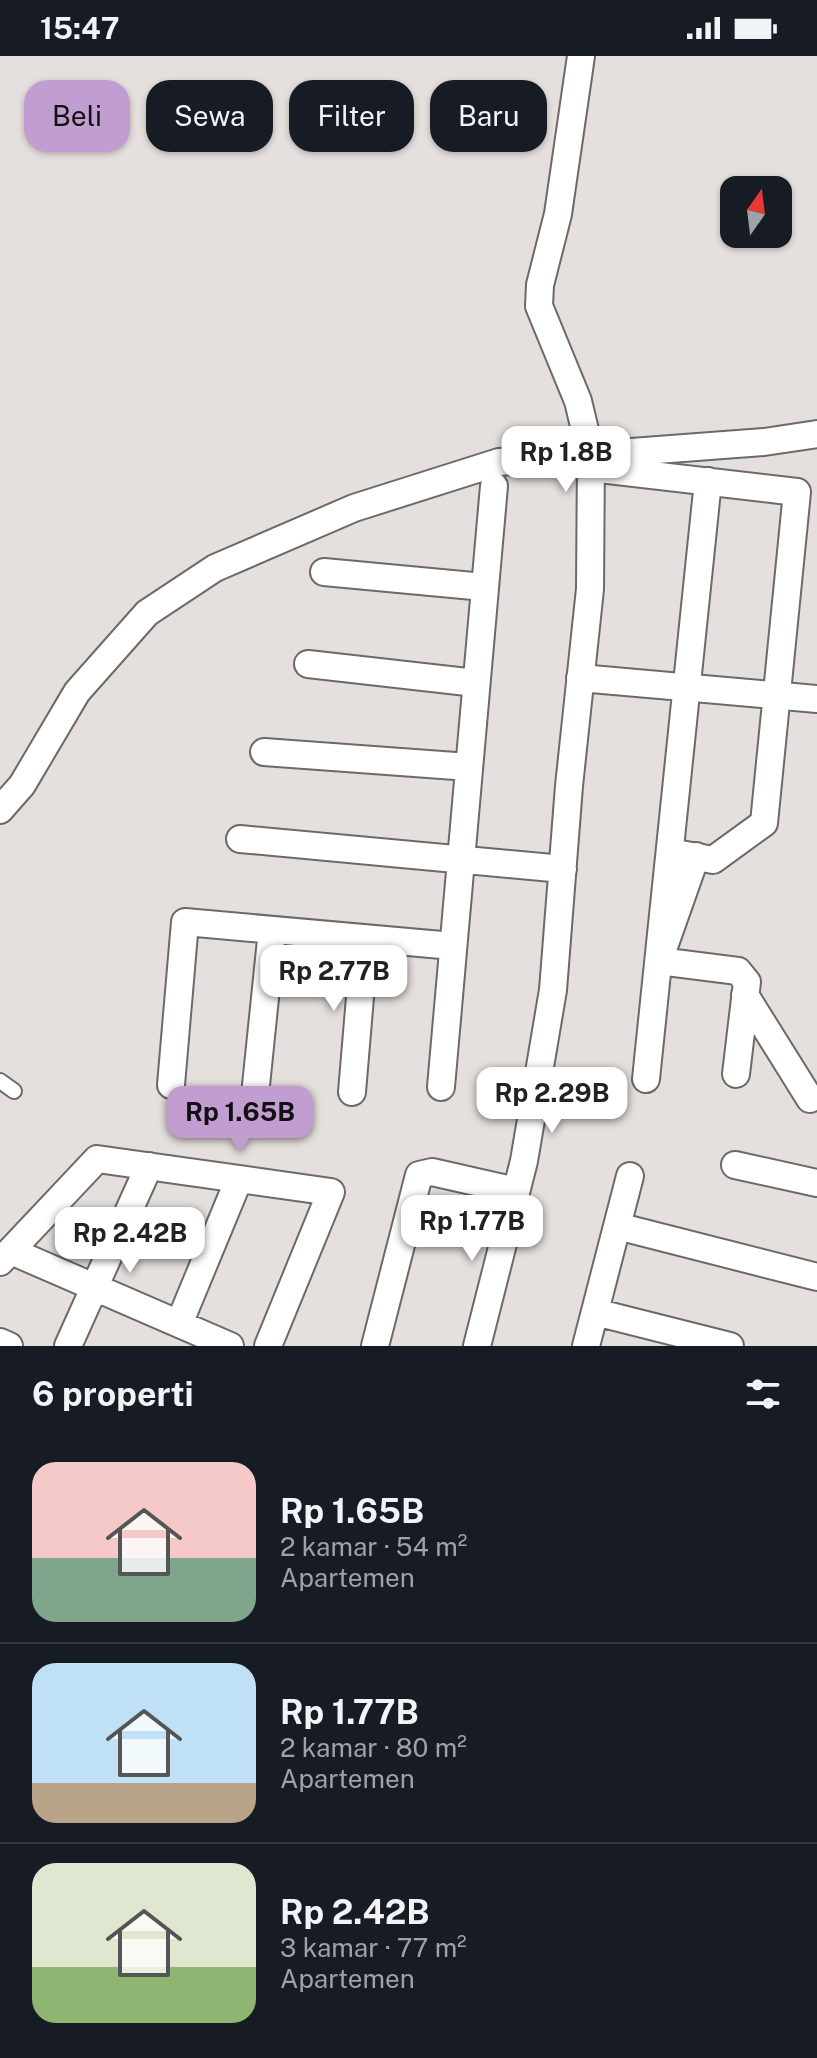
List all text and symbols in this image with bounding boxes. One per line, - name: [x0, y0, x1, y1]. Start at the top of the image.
- text: 15:47: [40, 10, 120, 46]
- chip: Beli: [24, 80, 130, 152]
- chip: Sewa: [146, 80, 273, 152]
- chip: Filter: [289, 80, 414, 152]
- chip: Baru: [430, 80, 547, 152]
- north arrow: [720, 176, 792, 248]
- map controls: [720, 176, 792, 248]
- pin: Rp 1.8B: [492, 426, 640, 494]
- text: Rp 1.8B: [520, 436, 612, 467]
- pin: Rp 2.77B: [251, 945, 417, 1013]
- text: Rp 2.77B: [278, 955, 390, 986]
- pin: Rp 2.29B: [469, 1067, 635, 1135]
- text: Rp 2.29B: [494, 1077, 610, 1108]
- pin: Rp 1.65B: [157, 1086, 323, 1154]
- text: Rp 1.65B: [185, 1096, 295, 1127]
- pin: Rp 1.77B: [389, 1195, 555, 1263]
- text: Rp 1.77B: [419, 1205, 525, 1236]
- pin: Rp 2.42B: [47, 1207, 213, 1275]
- text: Rp 2.42B: [73, 1217, 187, 1248]
- icon: filters: [741, 1372, 785, 1416]
- text: 6 properti: [32, 1374, 194, 1414]
- text: Rp 1.65B: [280, 1491, 424, 1531]
- icon: home: [96, 1494, 192, 1590]
- text: 2 kamar · 54 m²: [280, 1531, 467, 1562]
- text: Apartemen: [280, 1562, 415, 1593]
- text: Rp 1.77B: [280, 1692, 419, 1732]
- icon: home: [96, 1695, 192, 1791]
- text: 2 kamar · 80 m²: [280, 1732, 467, 1763]
- text: Apartemen: [280, 1763, 415, 1794]
- text: Rp 2.42B: [280, 1892, 430, 1932]
- icon: home: [96, 1895, 192, 1991]
- text: 3 kamar · 77 m²: [280, 1932, 467, 1963]
- text: Apartemen: [280, 1963, 415, 1994]

